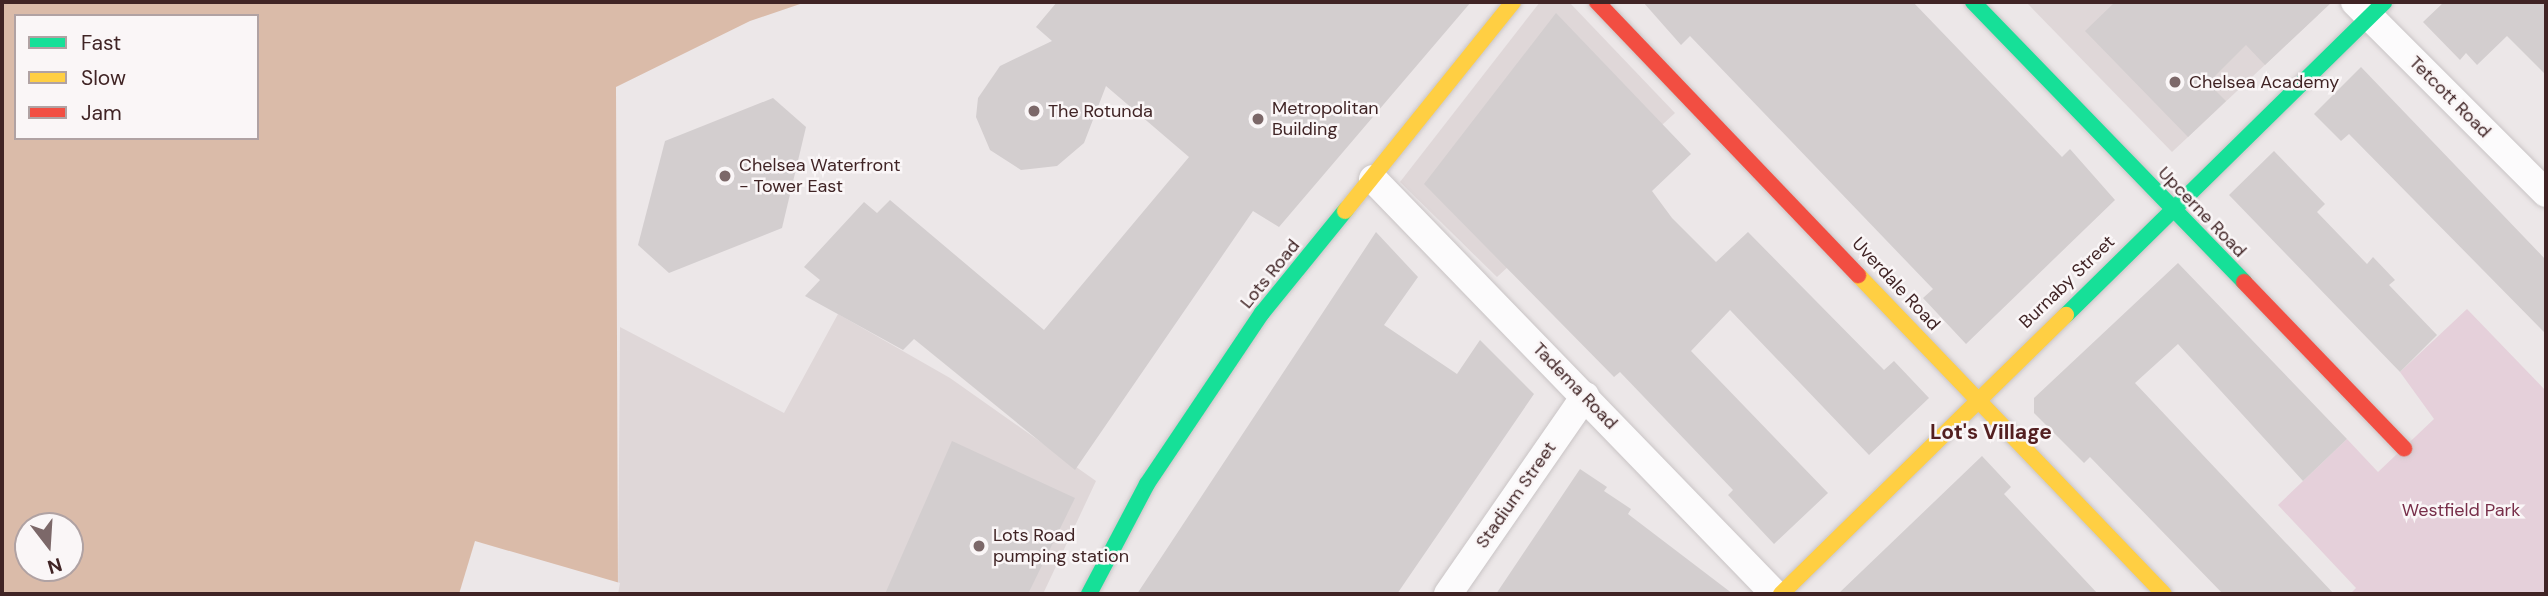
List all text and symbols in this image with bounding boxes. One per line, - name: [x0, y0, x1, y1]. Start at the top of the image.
- legend: [14, 14, 259, 140]
- text: Fast: [81, 29, 121, 57]
- street label: Tetcott Road: [2405, 52, 2495, 142]
- text: Slow: [81, 64, 126, 92]
- place label: Chelsea Academy: [2189, 71, 2339, 93]
- marker: Chelsea Academy: [2167, 74, 2183, 90]
- place label: Metropolitan Building: [1272, 98, 1379, 140]
- text: Jam: [81, 99, 122, 127]
- place label: The Rotunda: [1048, 100, 1153, 122]
- marker: The Rotunda: [1026, 103, 1042, 119]
- marker: Metropolitan Building: [1250, 111, 1266, 127]
- place label: Chelsea Waterfront - Tower East: [739, 155, 901, 198]
- street label: Upcerne Road: [2153, 162, 2251, 262]
- marker: Chelsea Waterfront - Tower East: [717, 168, 733, 184]
- street label: Burnaby Street: [2015, 231, 2119, 333]
- street label: Uverdale Road: [1847, 233, 1945, 335]
- street label: Lots Road: [1236, 235, 1304, 313]
- street label: Tadema Road: [1528, 338, 1622, 434]
- district label: Lot's Village: [1930, 419, 2052, 445]
- street label: Stadium Street: [1471, 438, 1561, 552]
- park label: Westfield Park: [2402, 499, 2520, 521]
- north arrow: [14, 512, 84, 582]
- place label: Lots Road pumping station: [993, 525, 1129, 568]
- marker: Lots Road pumping station: [971, 538, 987, 554]
- text: N: [44, 552, 65, 580]

